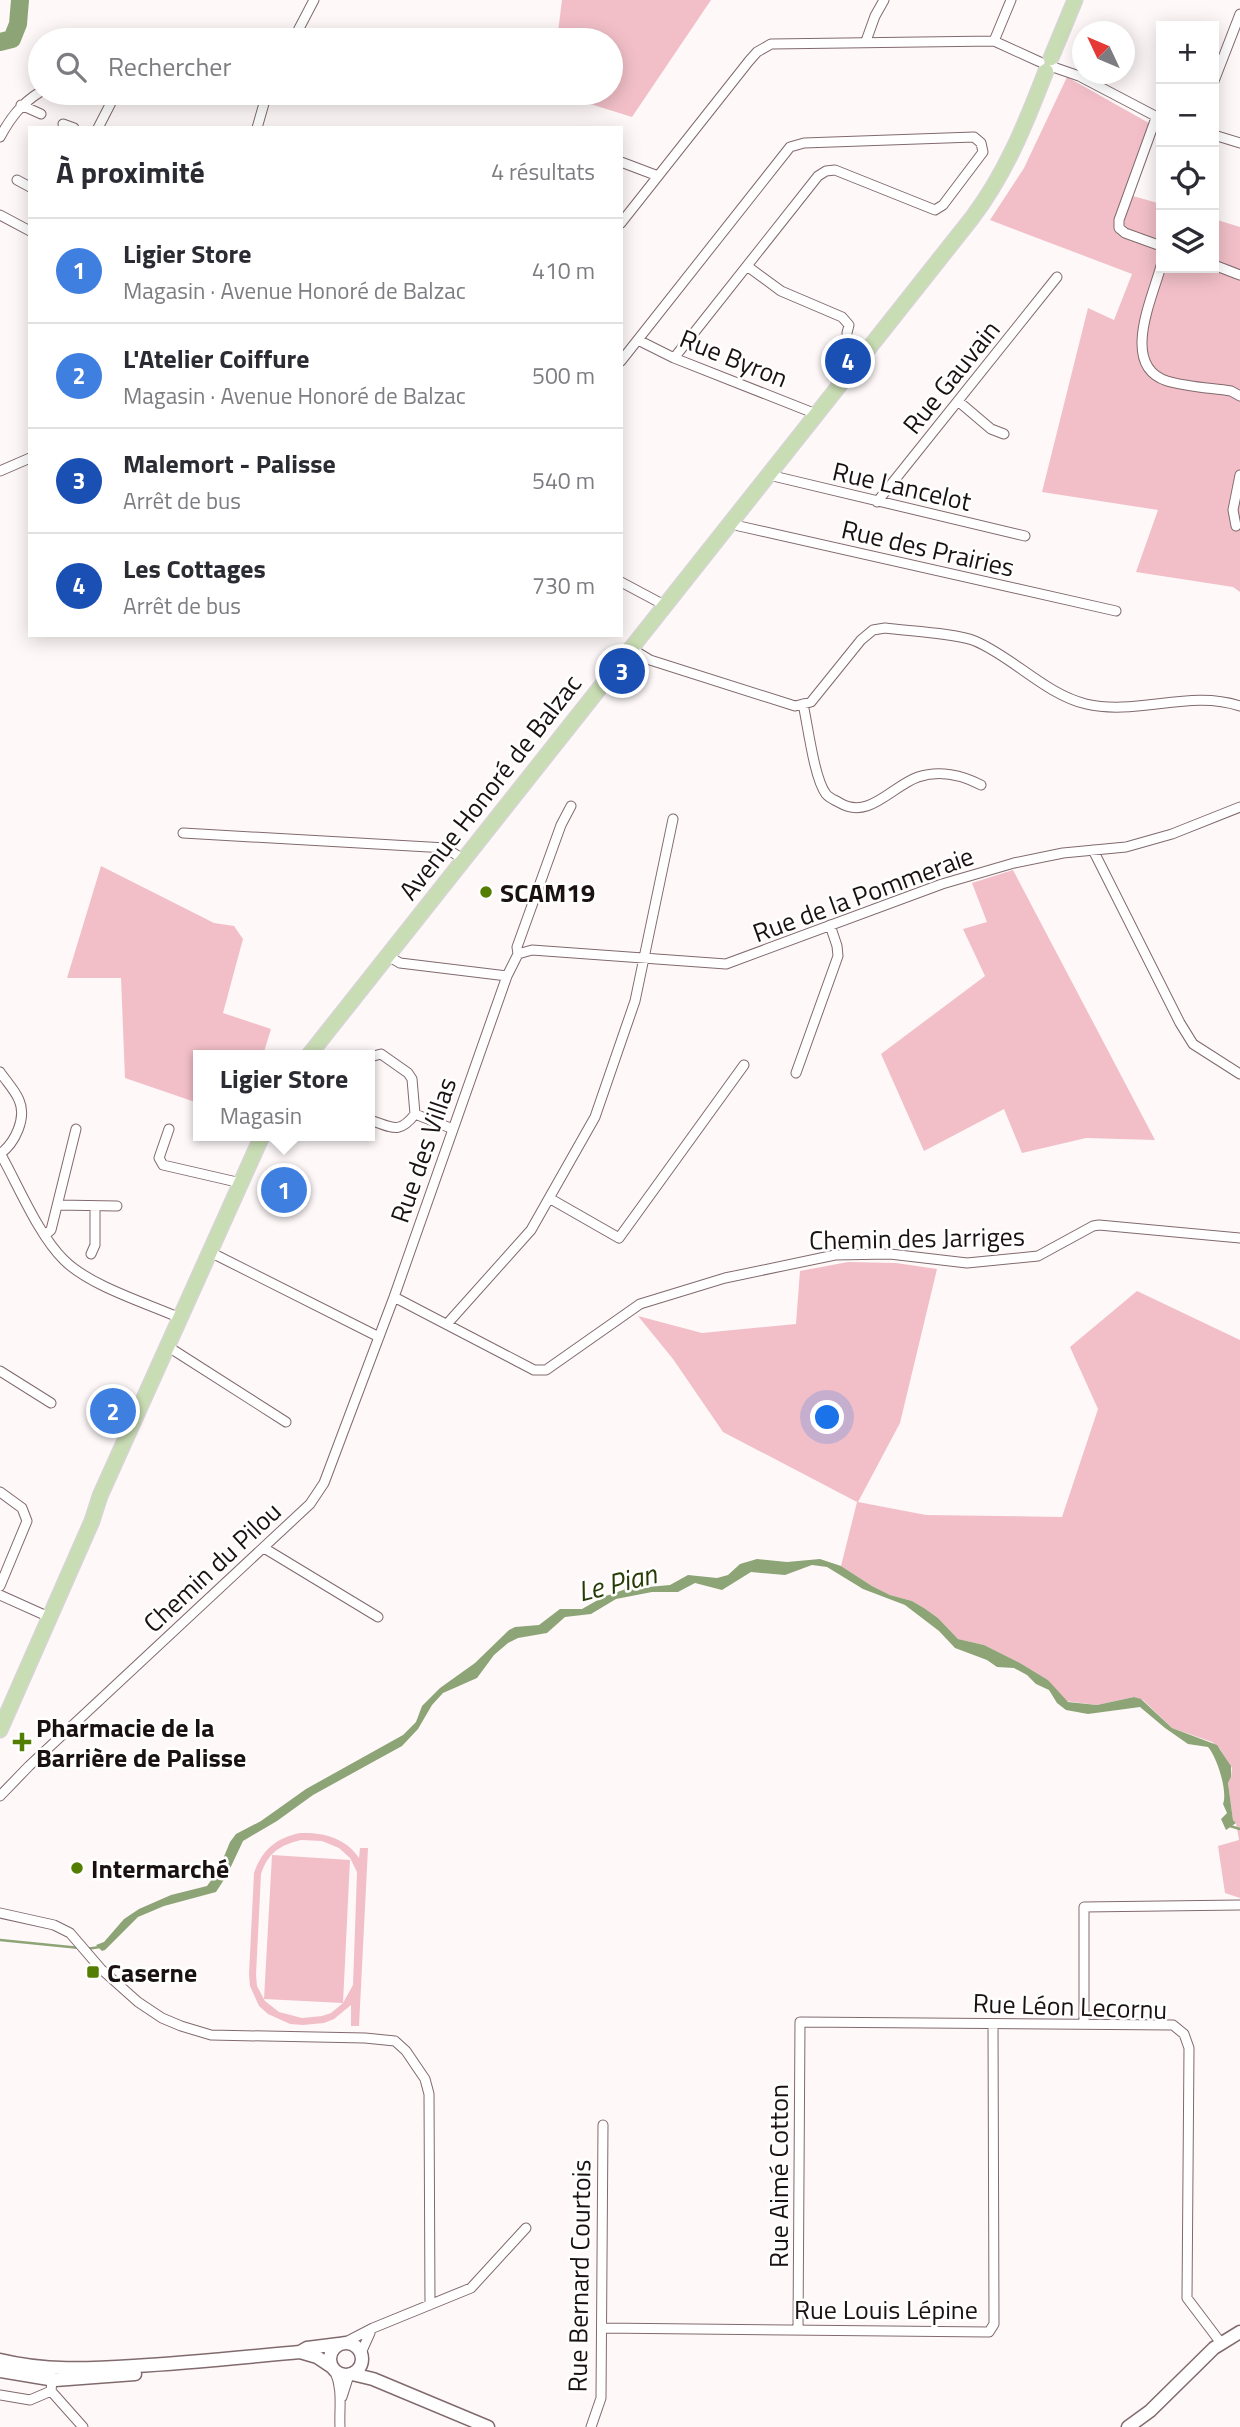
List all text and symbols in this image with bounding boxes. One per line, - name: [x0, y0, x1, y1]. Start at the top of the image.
- north arrow: [1072, 21, 1135, 84]
- map controls: [1156, 21, 1219, 273]
- button: +: [1156, 21, 1219, 84]
- search box: [28, 28, 623, 105]
- text: Rechercher: [108, 47, 232, 86]
- icon: search: [52, 48, 90, 86]
- button: −: [1156, 84, 1219, 147]
- button: locate: [1156, 147, 1219, 210]
- text: À proximité: [56, 149, 205, 195]
- text: 4 résultats: [491, 154, 595, 189]
- button: layers: [1156, 210, 1219, 273]
- text: Ligier Store: [123, 234, 251, 273]
- text: 1: [73, 253, 85, 288]
- text: 410 m: [532, 253, 595, 288]
- text: Magasin · Avenue Honoré de Balzac: [123, 273, 466, 308]
- street label: Rue Gauvain: [893, 312, 1009, 442]
- street label: Rue Byron: [674, 319, 794, 397]
- pin: 4: [825, 335, 871, 387]
- text: L'Atelier Coiffure: [123, 339, 310, 378]
- text: 2: [73, 358, 85, 393]
- text: 500 m: [532, 358, 595, 393]
- text: Magasin · Avenue Honoré de Balzac: [123, 378, 466, 413]
- text: Malemort - Palisse: [123, 444, 336, 483]
- street label: Rue Lancelot: [829, 451, 975, 521]
- text: 3: [73, 463, 85, 498]
- text: 540 m: [532, 463, 595, 498]
- text: Arrêt de bus: [123, 483, 241, 518]
- street label: Rue des Prairies: [838, 509, 1018, 587]
- text: Les Cottages: [123, 549, 266, 588]
- text: 4: [73, 568, 85, 603]
- text: 730 m: [532, 568, 595, 603]
- text: Arrêt de bus: [123, 588, 241, 623]
- pin: 3: [599, 645, 645, 697]
- street label: Avenue Honoré de Balzac: [389, 666, 591, 908]
- street label: Rue de la Pommeraie: [747, 836, 979, 952]
- place label: SCAM19: [500, 873, 595, 912]
- marker: SCAM19: [478, 884, 494, 900]
- popup: [193, 1050, 375, 1141]
- text: Ligier Store: [220, 1059, 348, 1098]
- street label: Rue des Villas: [380, 1072, 466, 1228]
- text: Magasin: [220, 1098, 302, 1133]
- pin: 1: [261, 1164, 307, 1216]
- street label: Chemin des Jarriges: [809, 1217, 1025, 1259]
- pin: 2: [90, 1385, 136, 1437]
- your location: [810, 1400, 844, 1434]
- street label: Chemin du Pilou: [134, 1493, 290, 1641]
- water label: Le Pian: [573, 1551, 662, 1613]
- place label: Pharmacie de la Barrière de Palisse: [36, 1708, 246, 1777]
- marker: Pharmacie de la Barrière de Palisse: [14, 1734, 30, 1750]
- place label: Intermarché: [91, 1849, 229, 1888]
- marker: Intermarché: [69, 1860, 85, 1876]
- place label: Caserne: [107, 1953, 197, 1992]
- marker: Caserne: [85, 1964, 101, 1980]
- street label: Rue Léon Lecornu: [972, 1983, 1168, 2029]
- street label: Rue Aimé Cotton: [759, 2084, 798, 2268]
- street label: Rue Bernard Courtois: [557, 2159, 601, 2393]
- street label: Rue Louis Lépine: [794, 2290, 978, 2329]

